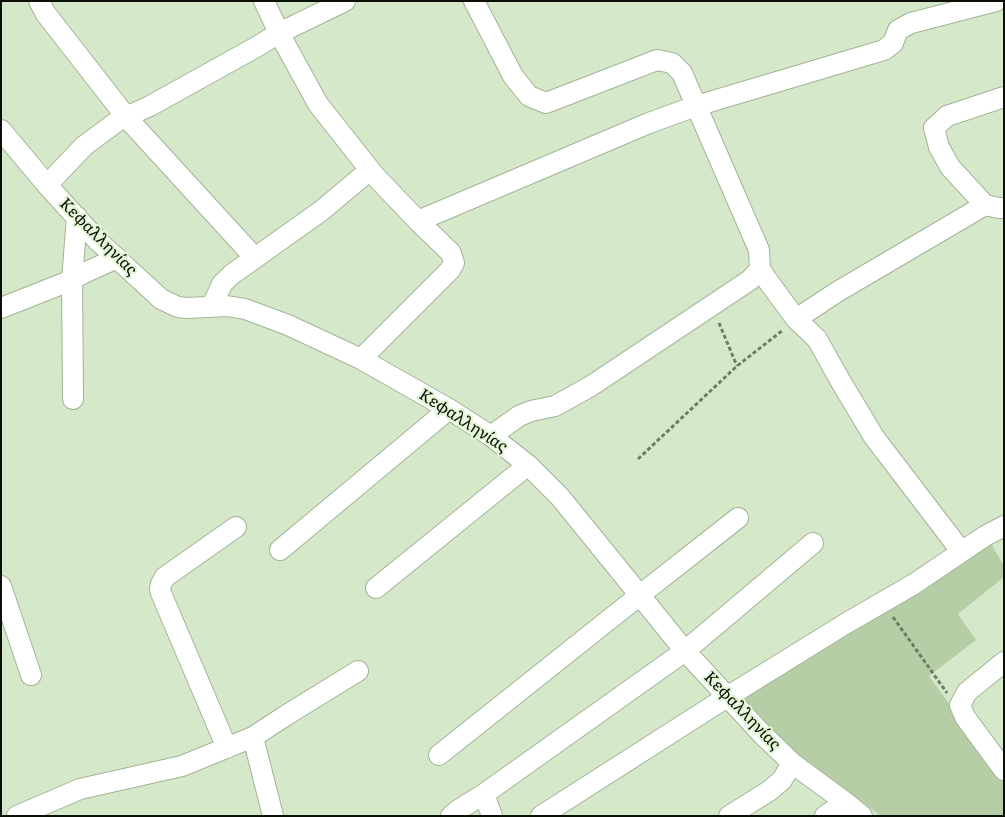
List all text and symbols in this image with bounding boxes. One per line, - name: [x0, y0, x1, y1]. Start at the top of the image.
- street label: Κεφαλληνίας: [55, 194, 141, 280]
- street label: Κεφαλληνίας: [415, 385, 511, 457]
- street label: Κεφαλληνίας: [700, 668, 784, 754]

